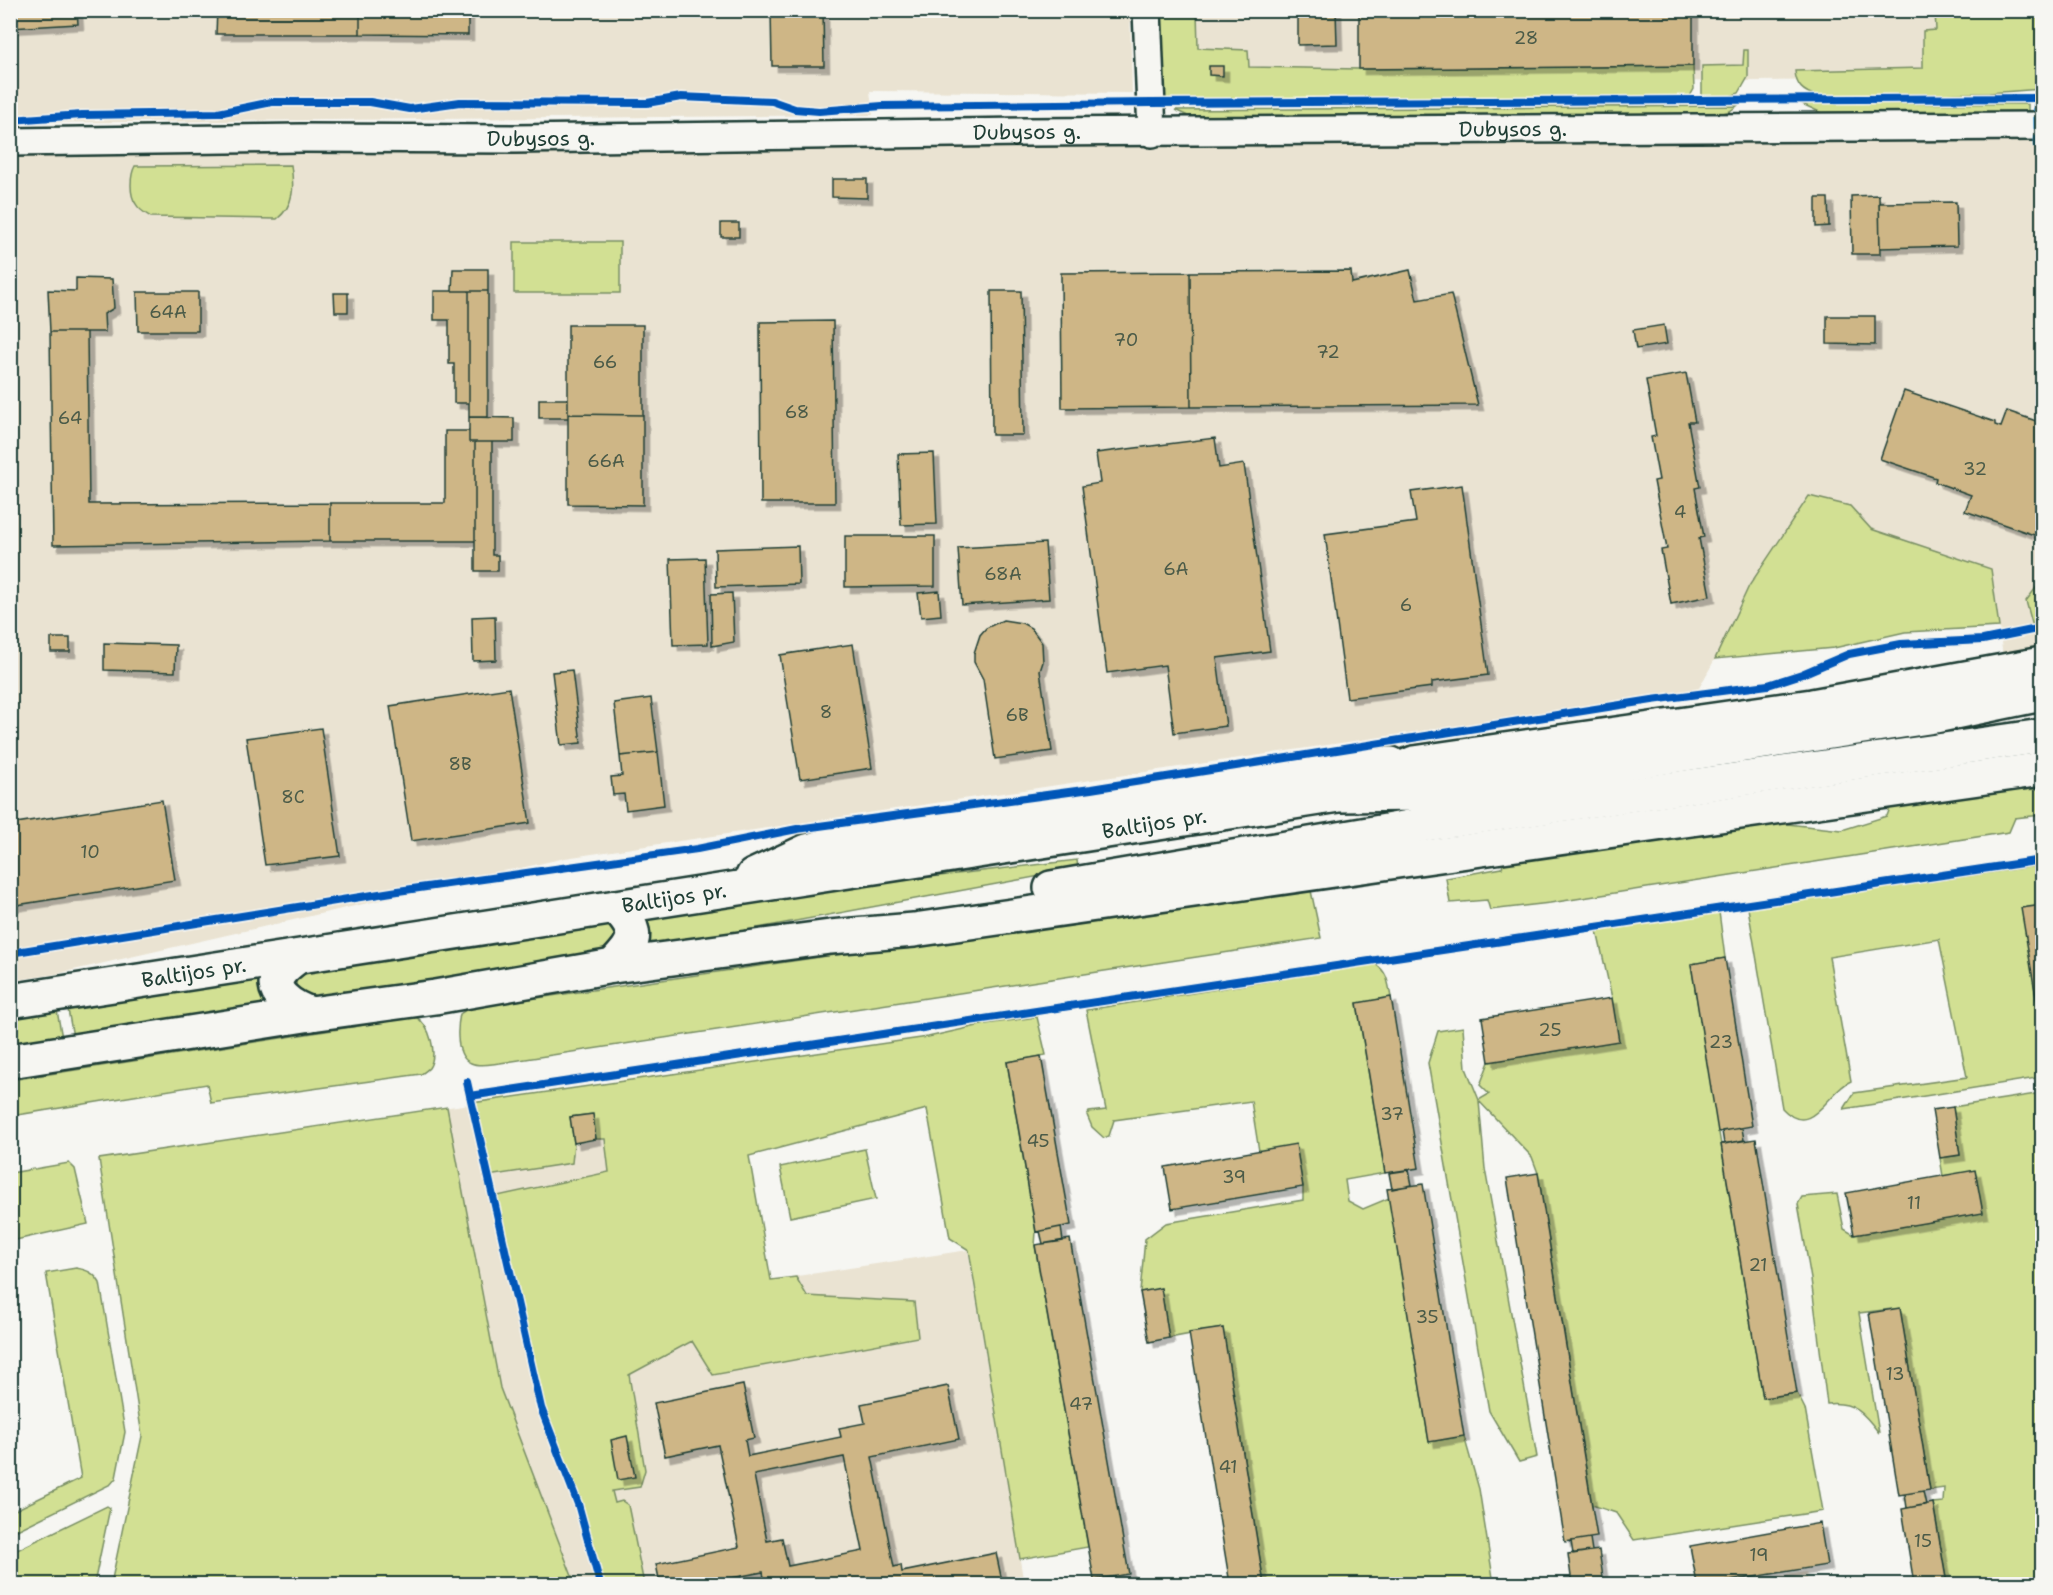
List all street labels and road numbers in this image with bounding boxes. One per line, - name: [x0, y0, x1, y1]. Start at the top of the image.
- street label: Dubysos g.: [1459, 115, 1567, 143]
- street label: Dubysos g.: [973, 118, 1081, 147]
- street label: Dubysos g.: [487, 124, 595, 153]
- street label: Baltijos pr.: [1100, 802, 1209, 846]
- street label: Baltijos pr.: [620, 876, 728, 920]
- street label: Baltijos pr.: [139, 951, 248, 994]

